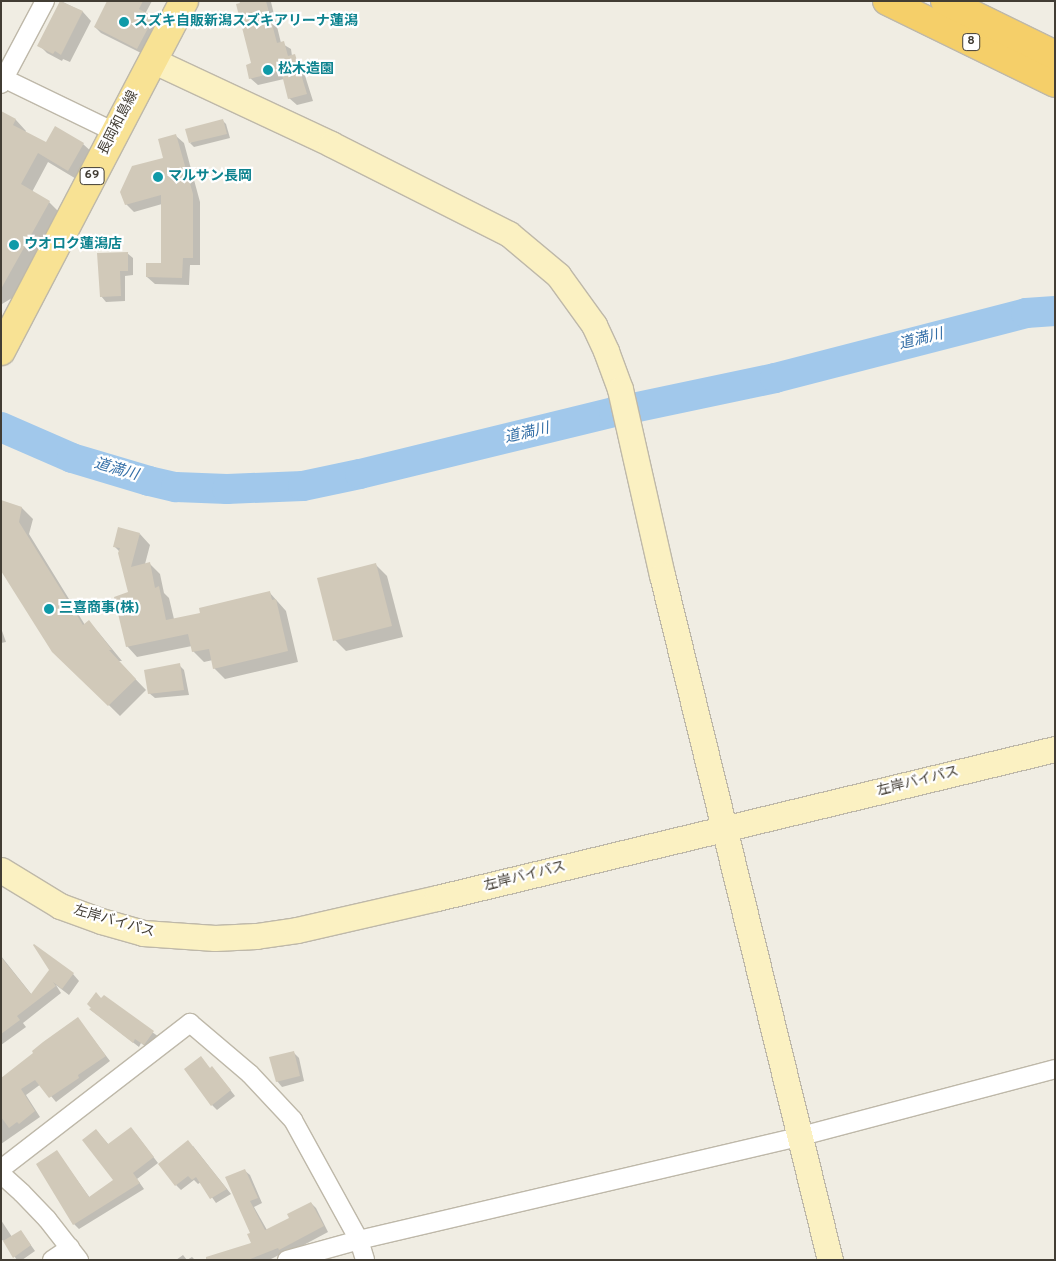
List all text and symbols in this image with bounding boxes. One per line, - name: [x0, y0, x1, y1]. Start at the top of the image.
- place label: スズキ自販新潟スズキアリーナ蓮潟: [134, 14, 358, 30]
- marker: スズキ自販新潟スズキアリーナ蓮潟: [118, 16, 130, 28]
- road number: 8: [961, 32, 981, 52]
- place label: 松木造園: [278, 62, 334, 78]
- marker: 松木造園: [262, 64, 274, 76]
- street label: 長岡和島線: [96, 88, 142, 158]
- road number: 69: [80, 167, 104, 186]
- place label: マルサン長岡: [168, 169, 252, 185]
- marker: マルサン長岡: [152, 171, 164, 183]
- place label: ウオロク蓮潟店: [24, 237, 122, 253]
- marker: ウオロク蓮潟店: [8, 239, 20, 251]
- water label: 道満川: [897, 326, 945, 354]
- water label: 道満川: [503, 420, 551, 448]
- water label: 道満川: [92, 455, 140, 485]
- place label: 三喜商事(株): [59, 601, 139, 617]
- marker: 三喜商事(株): [43, 603, 55, 615]
- street label: 左岸バイパス: [875, 764, 961, 800]
- street label: 左岸バイパス: [482, 859, 568, 895]
- street label: 左岸バイパス: [71, 902, 157, 942]

